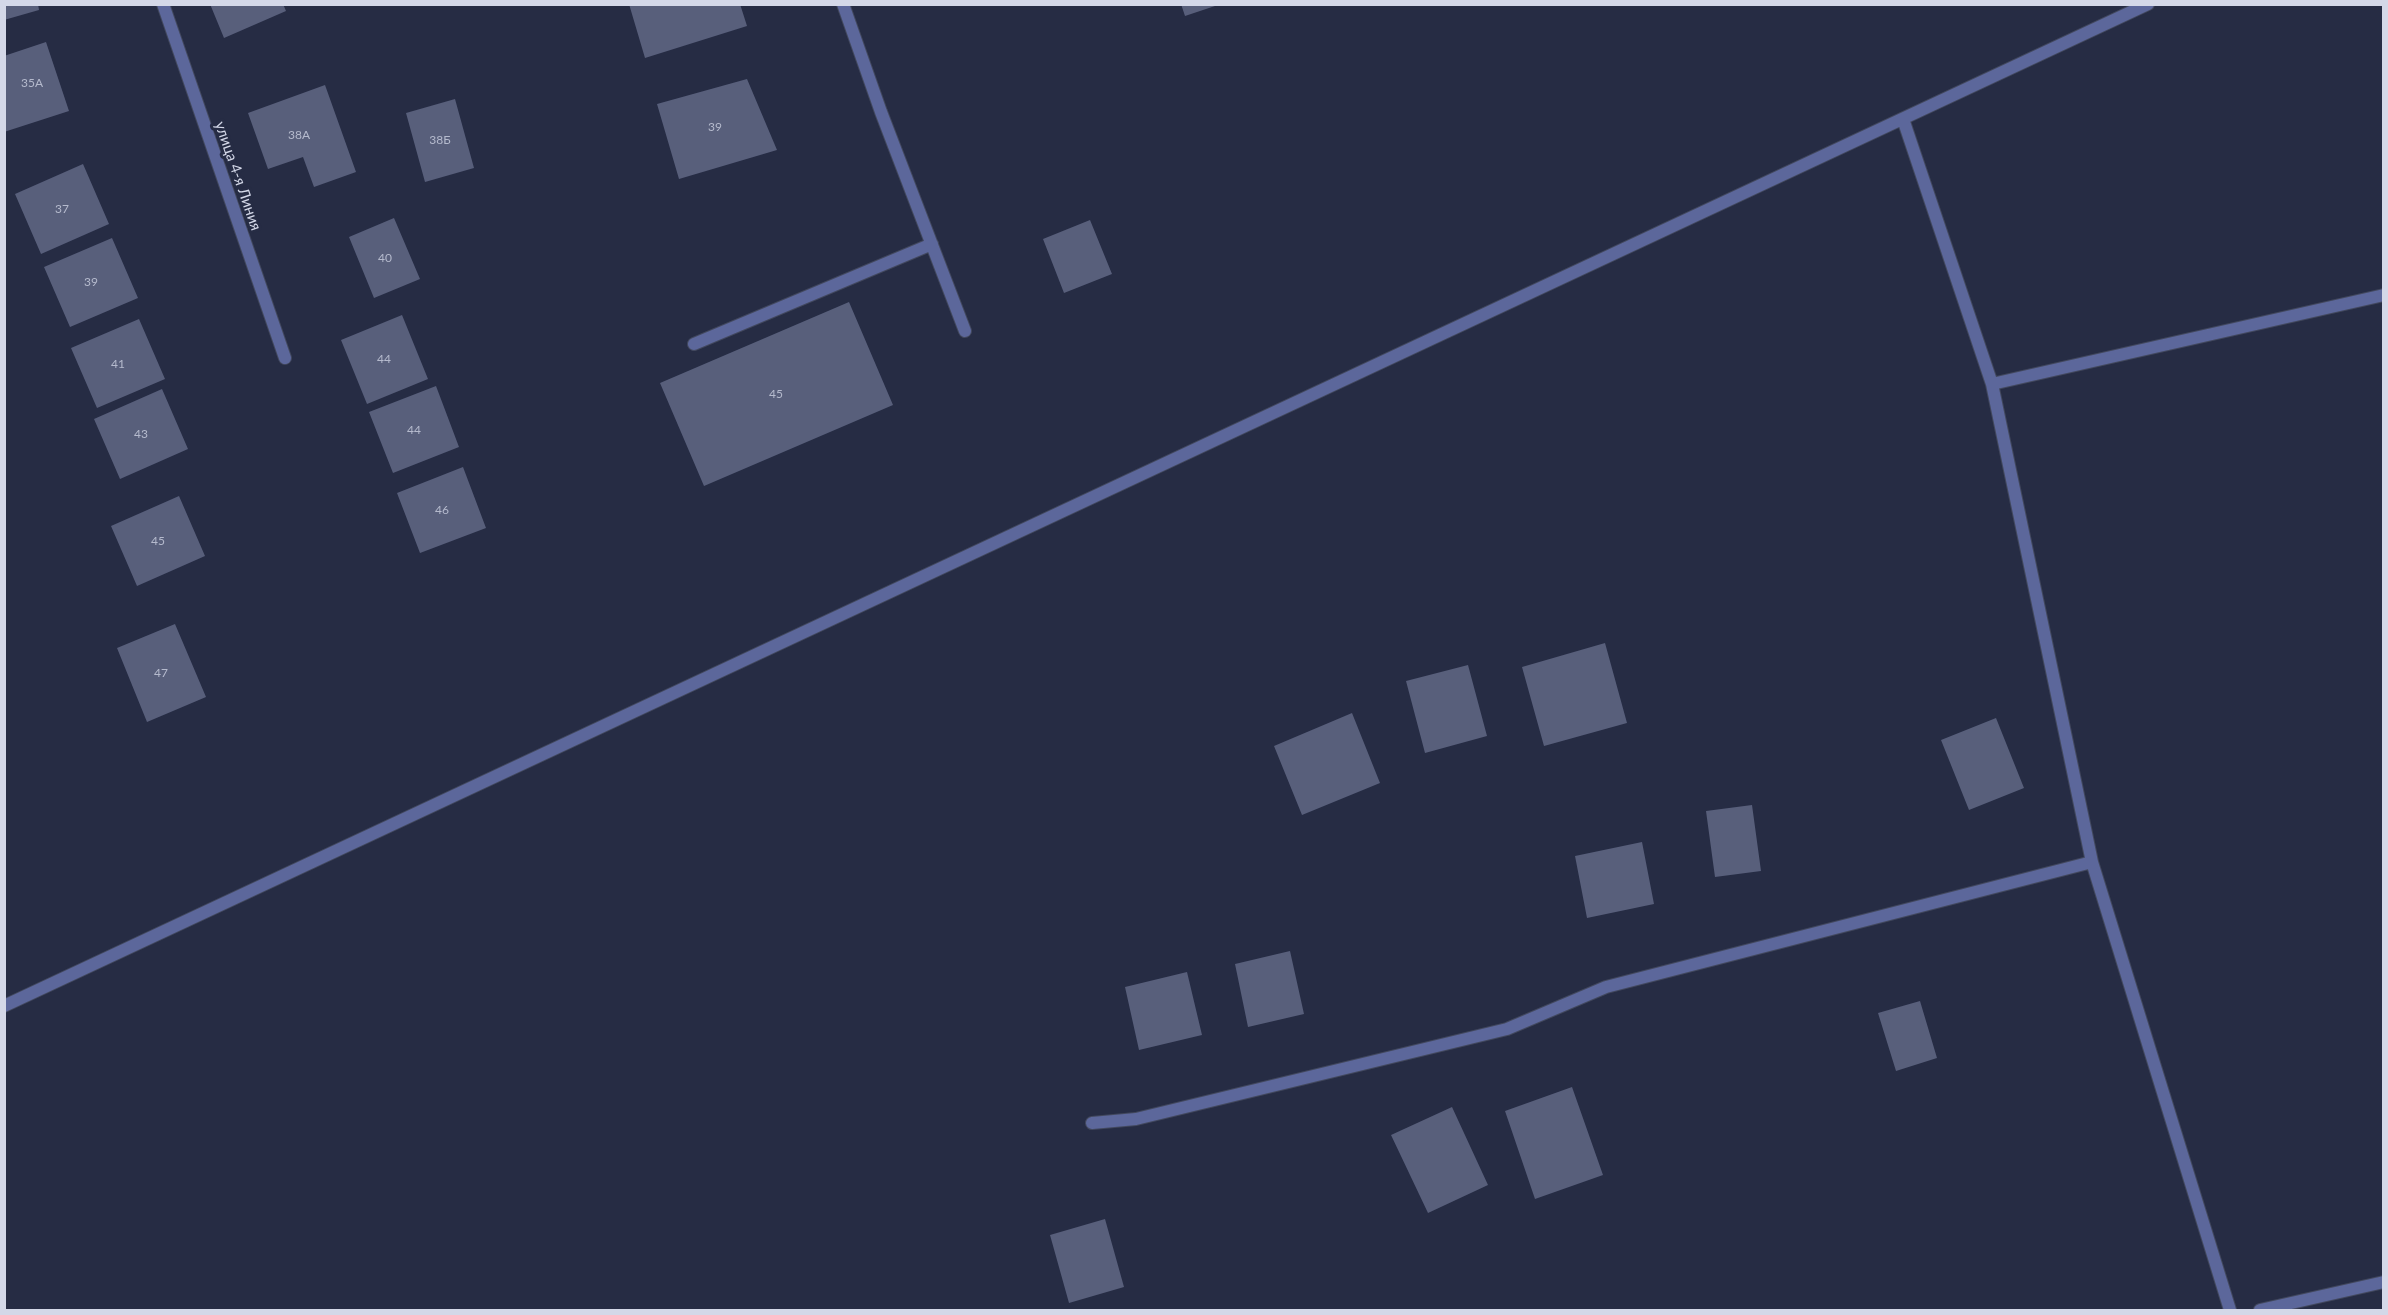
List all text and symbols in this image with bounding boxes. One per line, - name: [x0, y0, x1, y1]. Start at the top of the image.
- house number: 35А: [21, 76, 43, 90]
- street label: улица 4-я Линия: [211, 119, 265, 233]
- house number: 39: [708, 120, 722, 134]
- house number: 38А: [288, 128, 310, 142]
- house number: 38Б: [429, 133, 451, 147]
- house number: 37: [55, 202, 69, 216]
- house number: 40: [378, 251, 392, 265]
- house number: 39: [84, 275, 98, 289]
- house number: 44: [377, 352, 391, 366]
- house number: 41: [111, 357, 125, 371]
- house number: 45: [769, 387, 783, 401]
- house number: 44: [407, 423, 421, 437]
- house number: 43: [134, 427, 148, 441]
- house number: 46: [435, 503, 449, 517]
- house number: 45: [151, 534, 165, 548]
- house number: 47: [154, 666, 168, 680]

